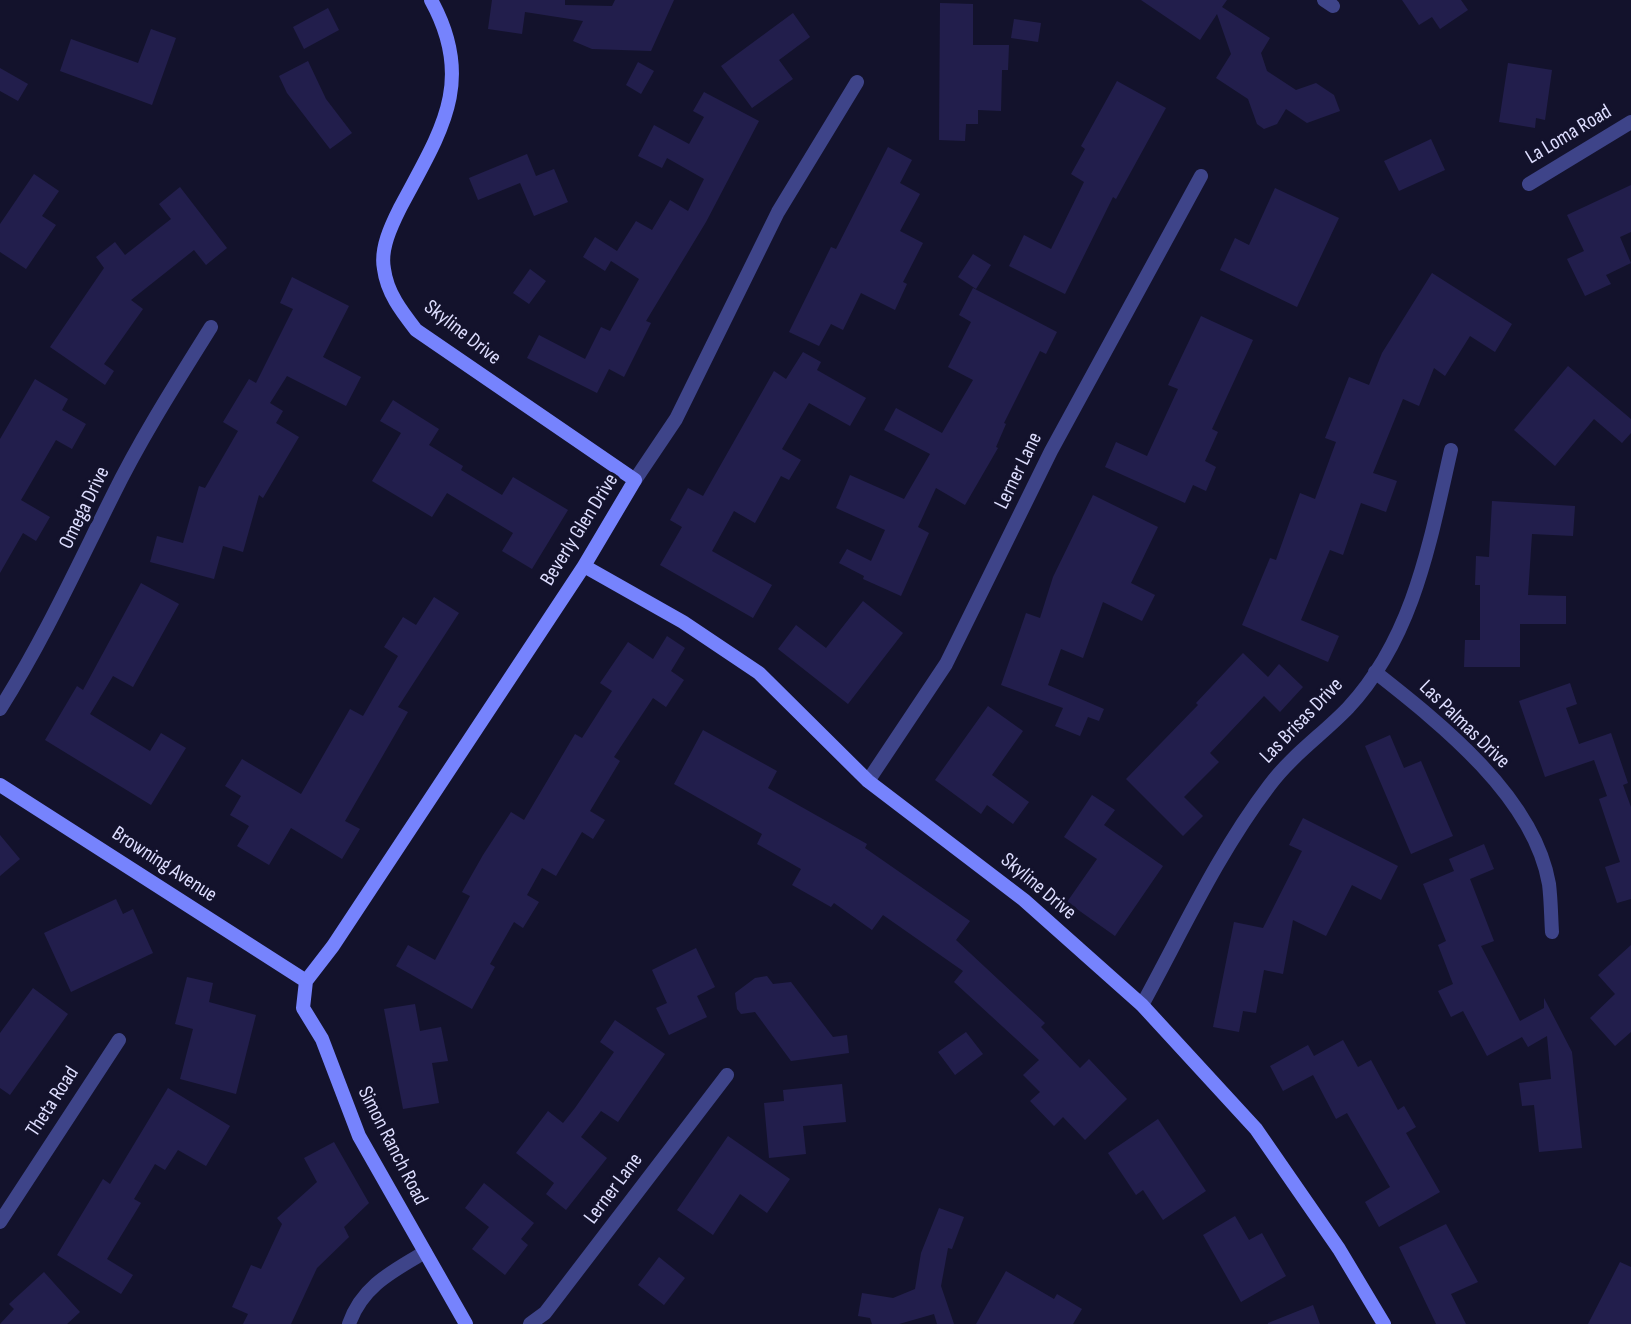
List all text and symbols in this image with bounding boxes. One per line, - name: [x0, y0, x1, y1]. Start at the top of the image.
- street label: La Loma Road: [1522, 100, 1616, 170]
- street label: Skyline Drive: [418, 295, 506, 371]
- street label: Lerner Lane: [990, 429, 1048, 513]
- street label: Omega Drive: [54, 463, 116, 553]
- street label: Beverly Glen Drive: [536, 469, 624, 591]
- street label: Las Brisas Drive: [1255, 673, 1349, 769]
- street label: Las Palmas Drive: [1413, 675, 1515, 775]
- street label: Browning Avenue: [107, 822, 221, 908]
- street label: Skyline Drive: [995, 848, 1081, 926]
- street label: Theta Road: [21, 1062, 85, 1142]
- street label: Simon Ranch Road: [351, 1083, 433, 1209]
- street label: Lerner Lane: [579, 1149, 649, 1229]

